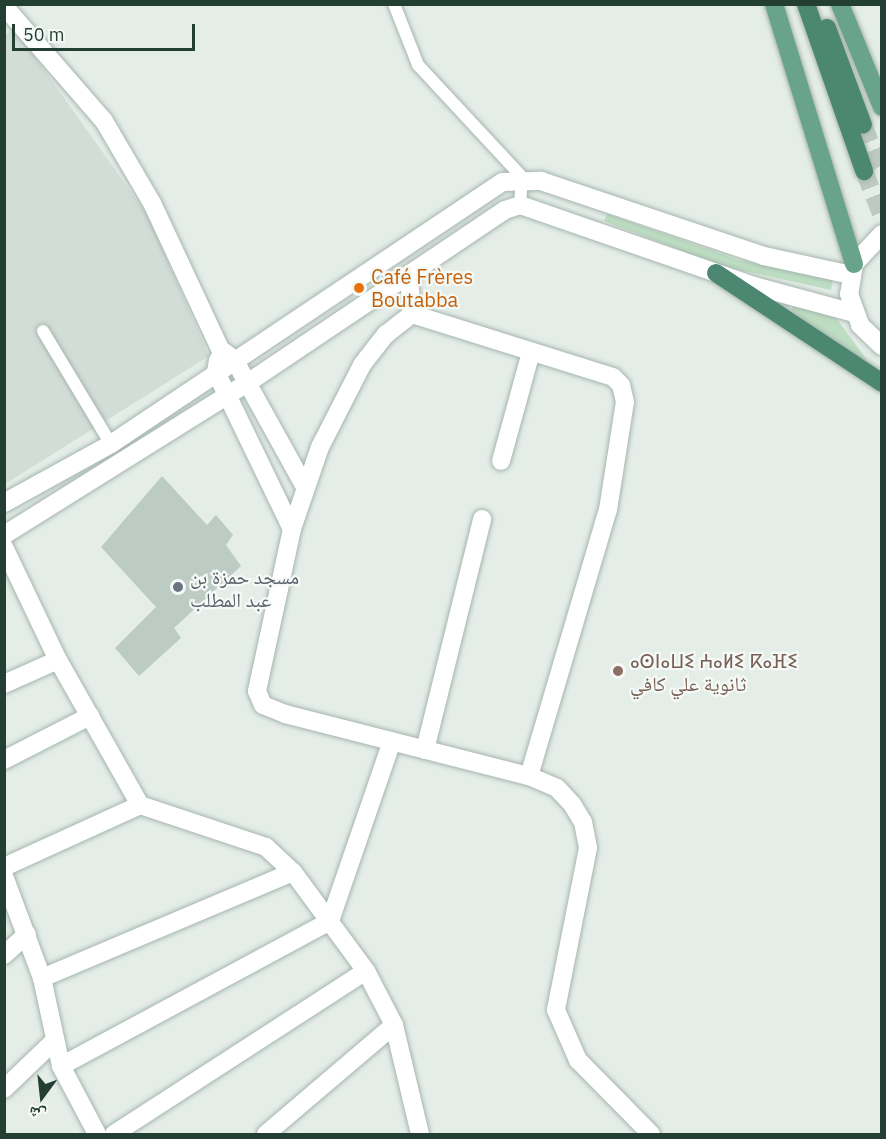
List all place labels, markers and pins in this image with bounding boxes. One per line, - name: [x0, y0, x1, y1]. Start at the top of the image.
- place label: Café Frères Boutabba: [371, 264, 473, 311]
- marker: Café Frères Boutabba: [352, 281, 366, 295]
- place label: مسجد حمزة بن عبد المطلب: [190, 564, 299, 611]
- marker: مسجد حمزة بن عبد المطلب: [171, 580, 185, 594]
- place label: ⴰⵙⵏⴰⵡⵉ ⵄⴰⵍⵉ ⴽⴰⴼⵉ ثانوية علي كافي: [630, 648, 798, 695]
- marker: ⴰⵙⵏⴰⵡⵉ ⵄⴰⵍⵉ ⴽⴰⴼⵉ ثانوية علي كافي: [611, 664, 625, 678]

